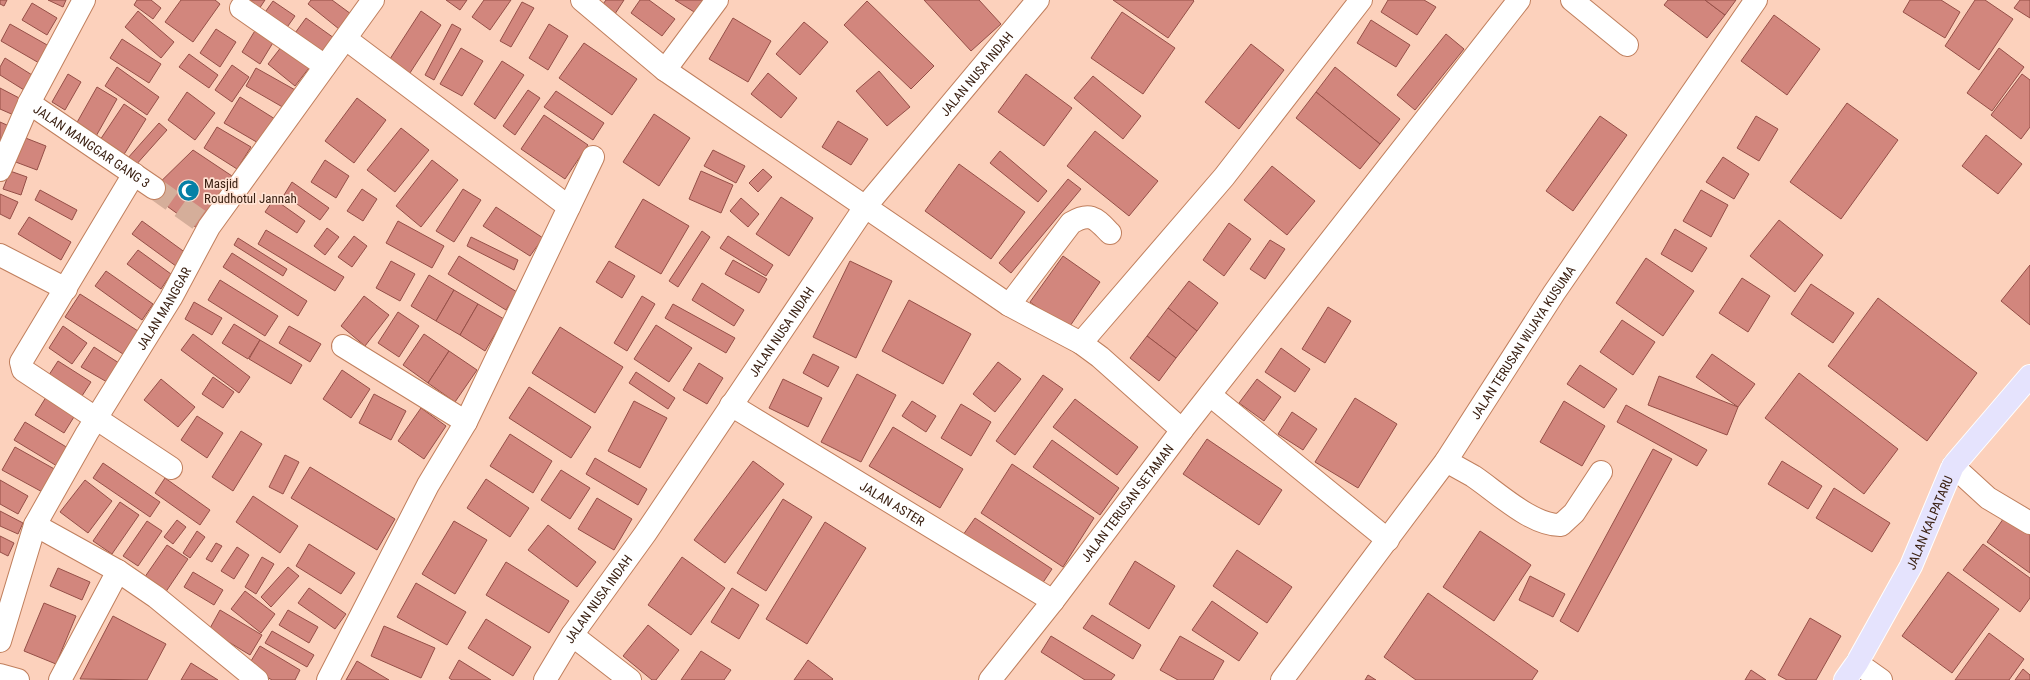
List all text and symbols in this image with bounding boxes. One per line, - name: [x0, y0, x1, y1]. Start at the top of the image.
- street label: JALAN NUSA INDAH: [937, 28, 1016, 119]
- street label: JALAN MANGGAR GANG 3: [31, 101, 153, 190]
- place label: Masjid Roudhotul Jannah: [204, 176, 297, 206]
- mosque icon: Masjid Roudhotul Jannah: [176, 177, 202, 203]
- street label: JALAN TERUSAN WIJAYA KUSUMA: [1468, 262, 1578, 422]
- street label: JALAN MANGGAR: [133, 264, 194, 353]
- street label: JALAN NUSA INDAH: [746, 284, 817, 380]
- street label: JALAN TERUSAN SETAMAN: [1078, 441, 1176, 565]
- street label: JALAN KALPATARU: [1903, 473, 1956, 572]
- street label: JALAN ASTER: [857, 478, 928, 529]
- street label: JALAN NUSA INDAH: [561, 552, 635, 646]

